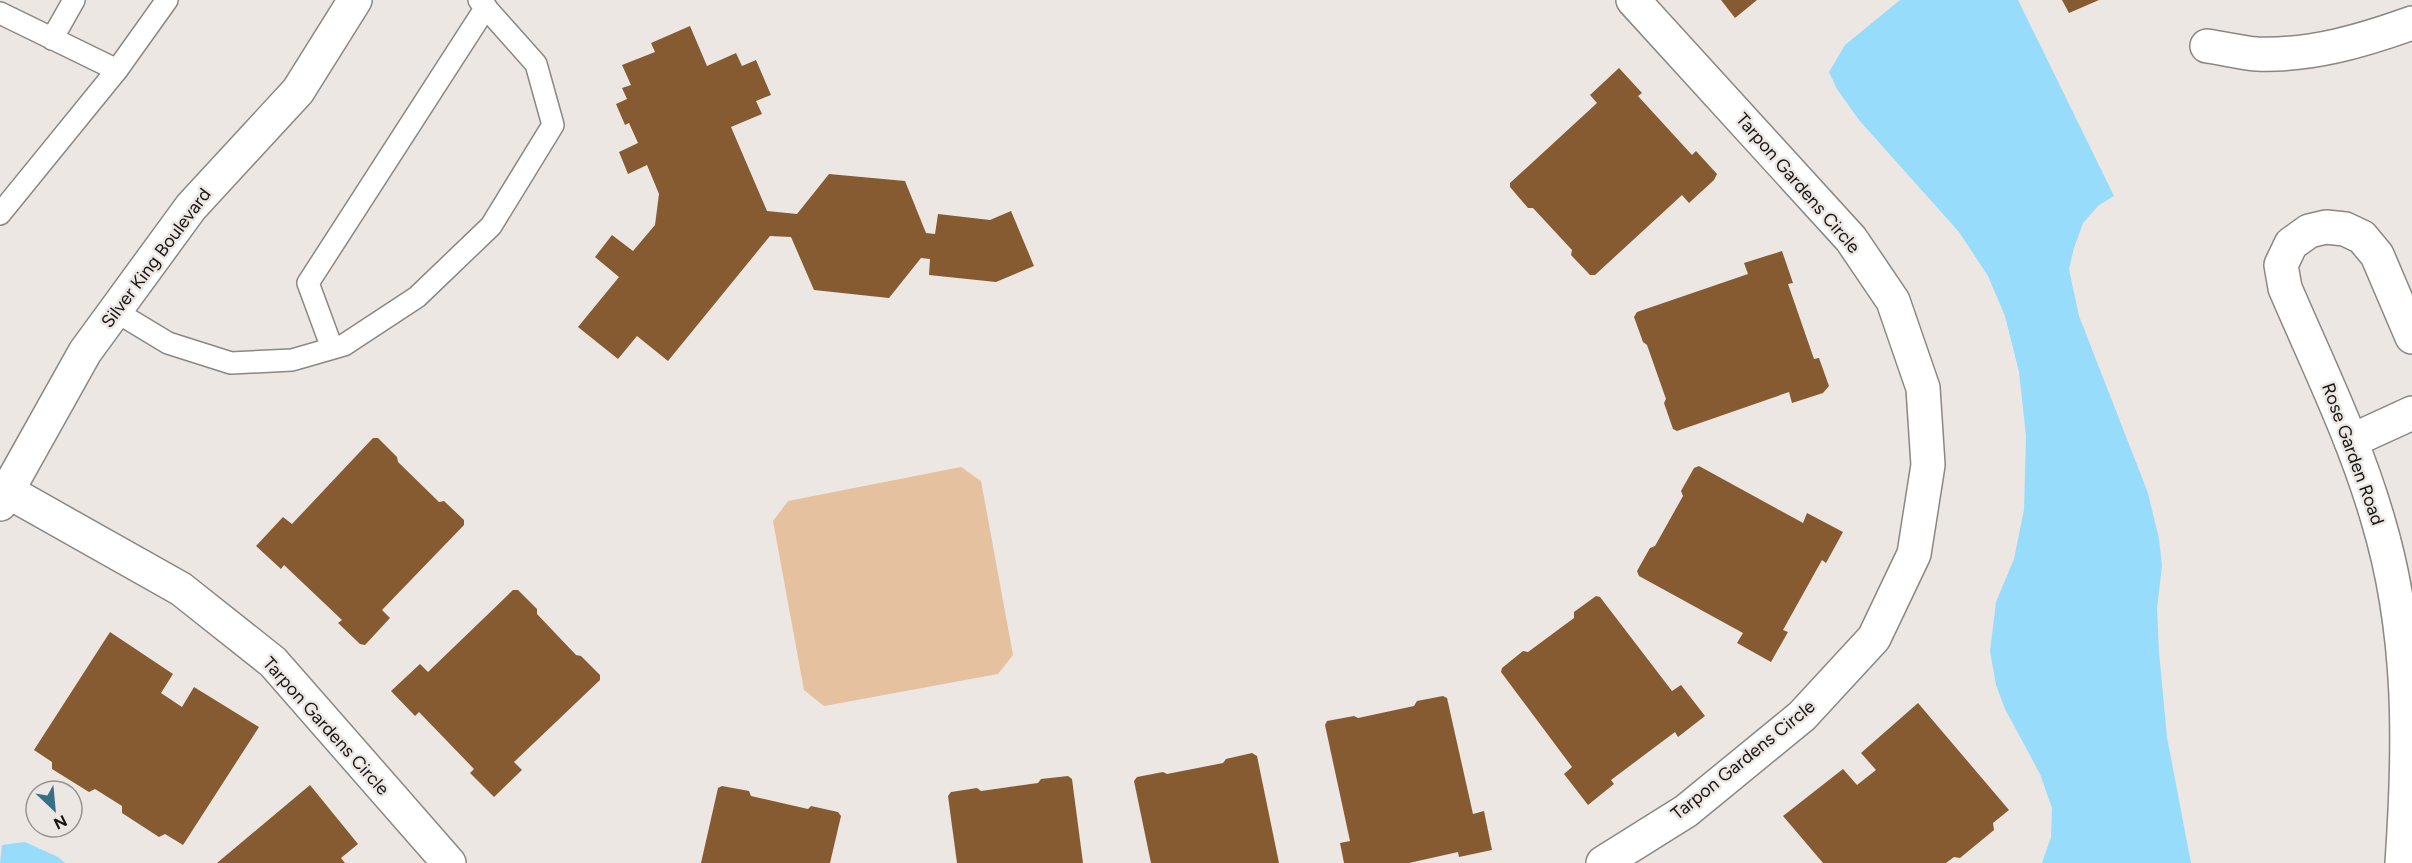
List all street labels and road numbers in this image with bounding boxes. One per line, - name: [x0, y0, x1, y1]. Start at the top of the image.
- street label: Tarpon Gardens Circle: [1731, 108, 1865, 258]
- street label: Silver King Boulevard: [96, 184, 216, 332]
- street label: Rose Garden Road: [2317, 380, 2389, 528]
- street label: Tarpon Gardens Circle: [258, 652, 394, 800]
- street label: Tarpon Gardens Circle: [1667, 695, 1819, 825]

